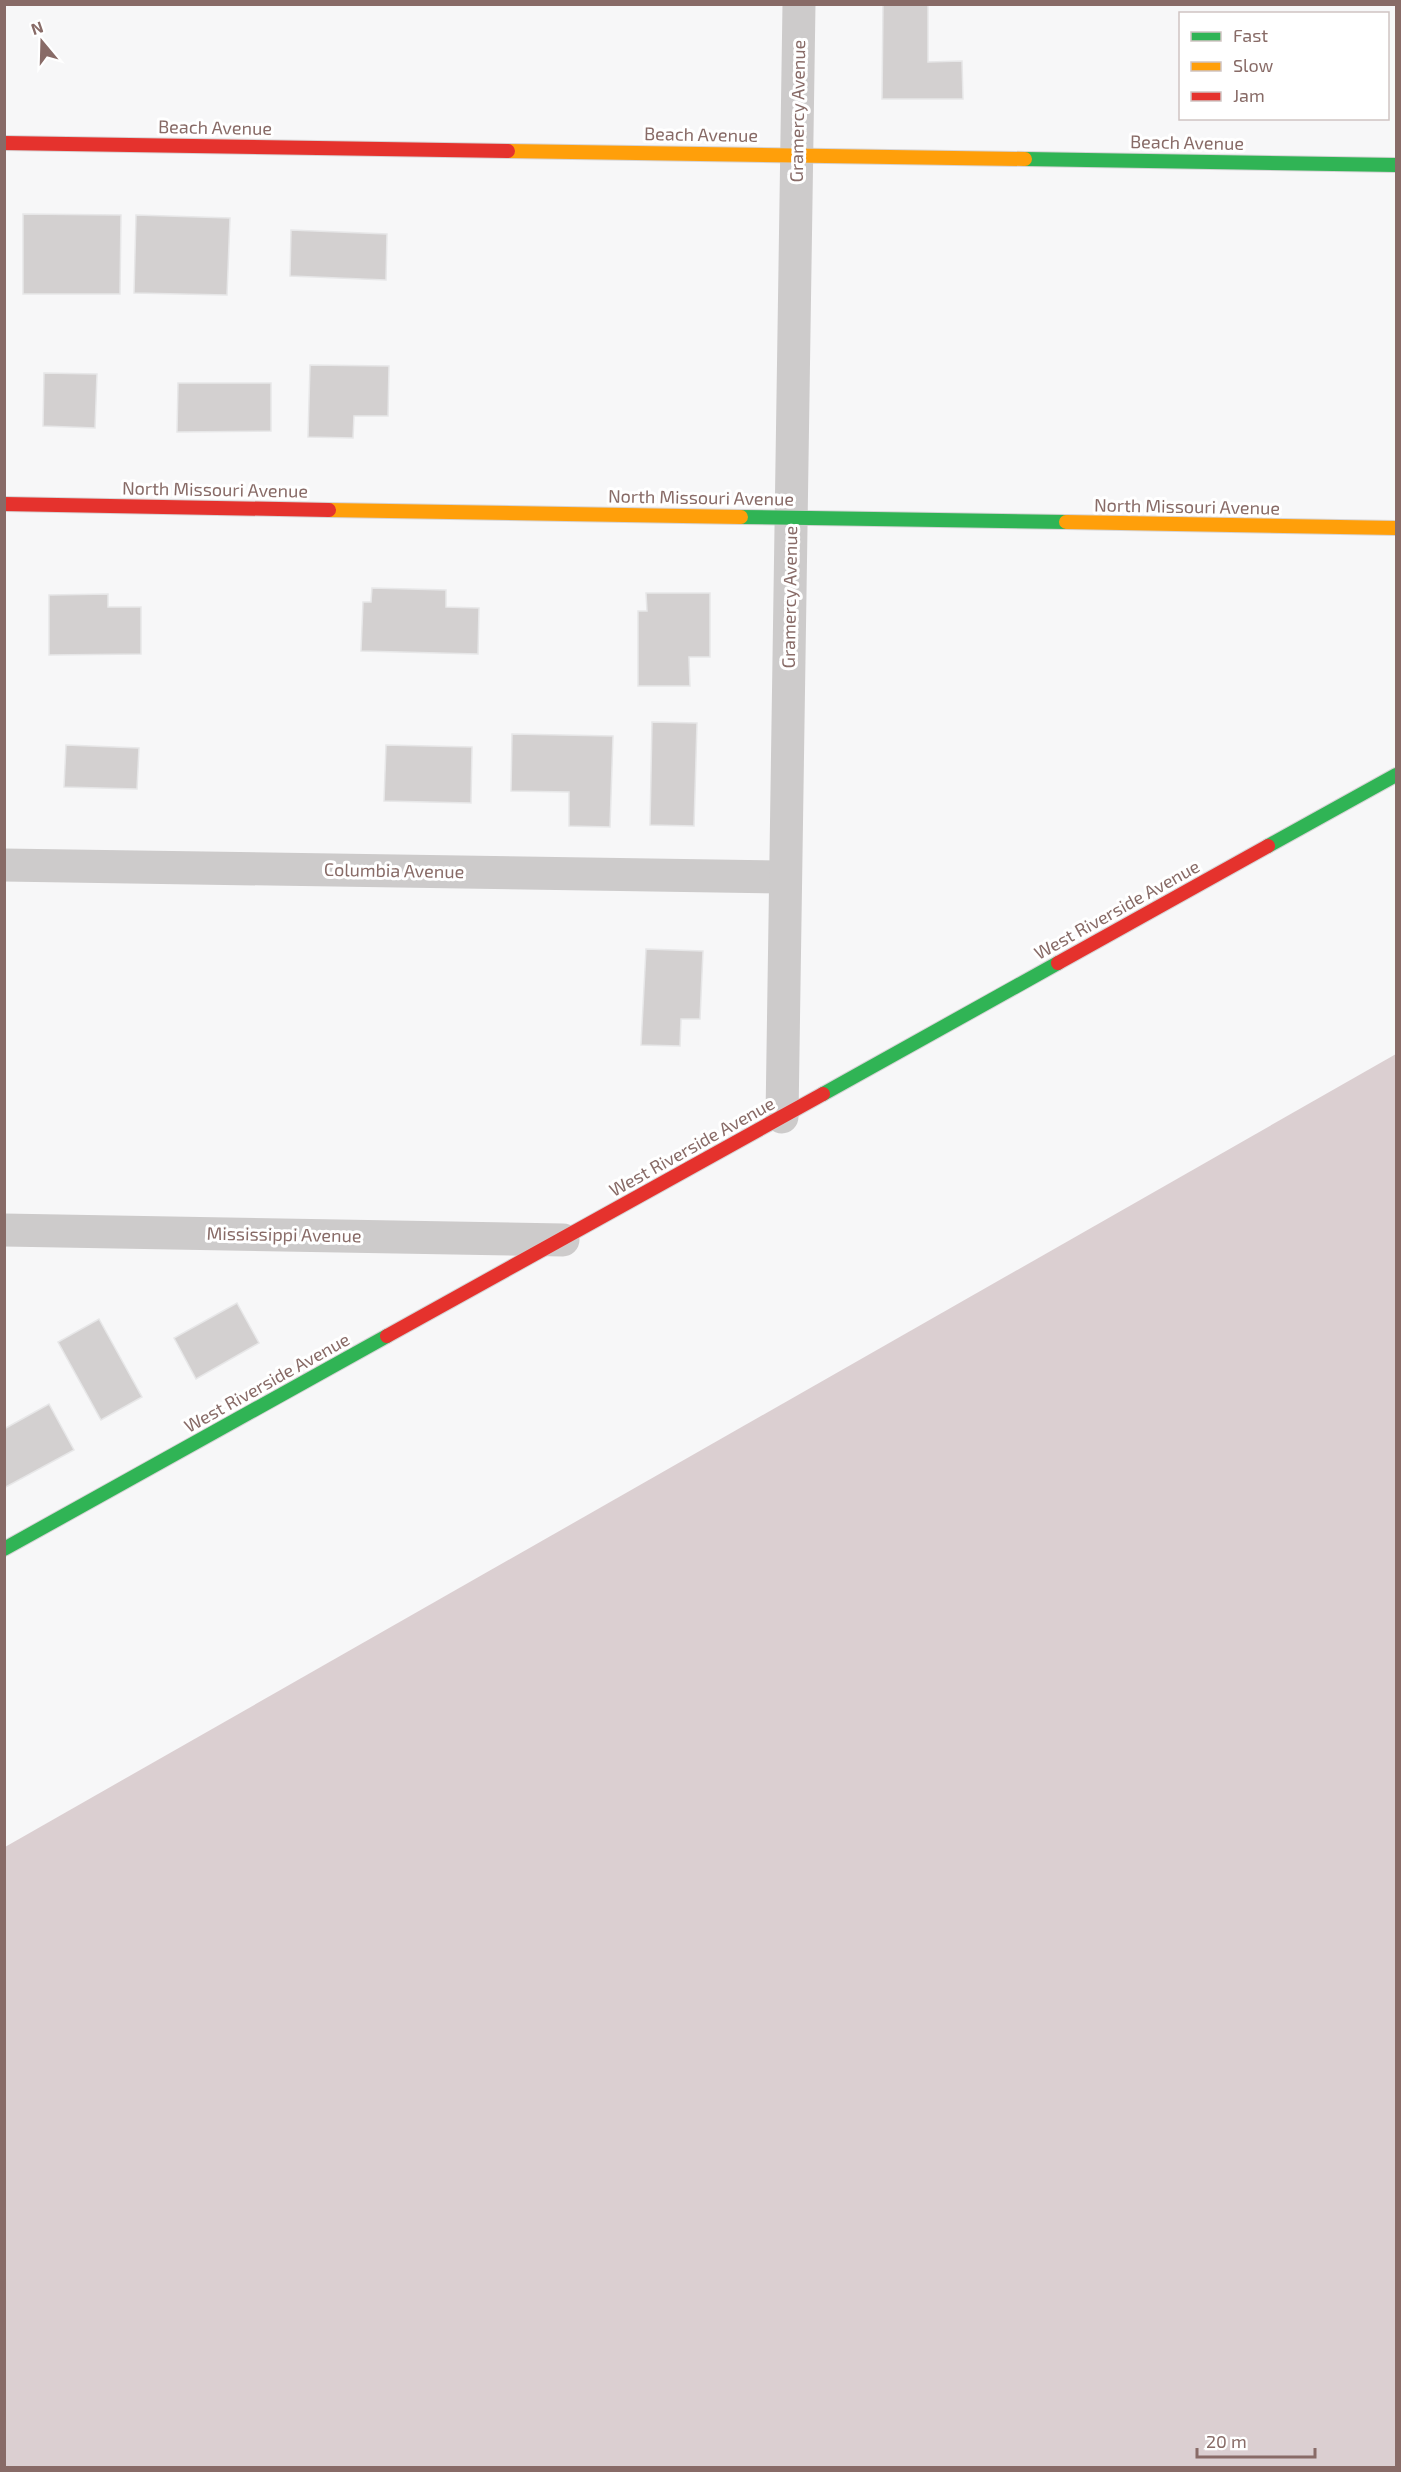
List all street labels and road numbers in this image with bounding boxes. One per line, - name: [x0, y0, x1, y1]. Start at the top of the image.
- street label: Gramercy Avenue: [785, 39, 809, 182]
- street label: Beach Avenue: [158, 115, 272, 139]
- street label: Beach Avenue: [644, 122, 758, 146]
- street label: Beach Avenue: [1130, 130, 1244, 154]
- street label: North Missouri Avenue: [122, 476, 308, 502]
- street label: North Missouri Avenue: [608, 484, 794, 510]
- street label: North Missouri Avenue: [1094, 493, 1280, 519]
- street label: Gramercy Avenue: [777, 525, 801, 668]
- street label: West Riverside Avenue: [1030, 854, 1203, 964]
- street label: Columbia Avenue: [324, 858, 464, 882]
- street label: West Riverside Avenue: [605, 1091, 778, 1201]
- street label: Mississippi Avenue: [206, 1222, 362, 1246]
- street label: West Riverside Avenue: [180, 1327, 353, 1437]

